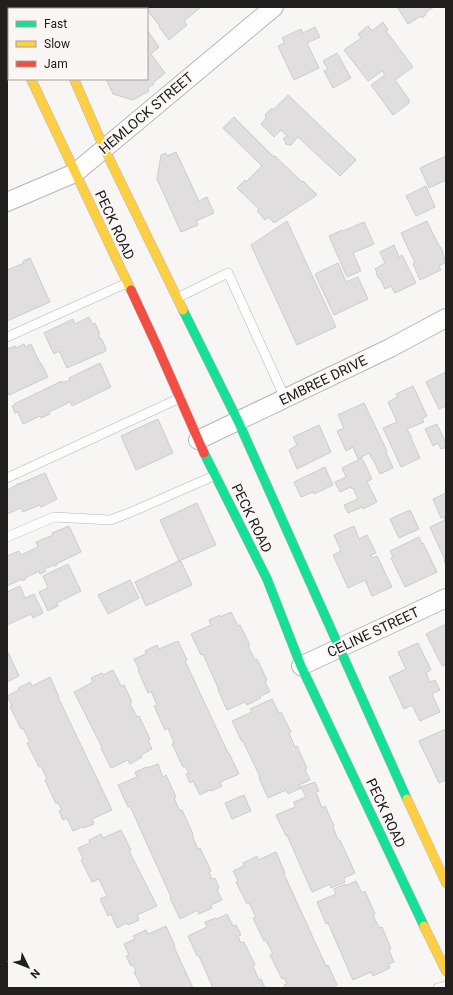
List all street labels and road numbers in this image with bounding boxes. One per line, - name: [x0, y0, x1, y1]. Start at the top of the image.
- street label: HEMLOCK STREET: [96, 69, 197, 157]
- street label: PECK ROAD: [92, 188, 138, 262]
- street label: EMBREE DRIVE: [277, 352, 369, 408]
- street label: PECK ROAD: [228, 481, 276, 555]
- street label: CELINE STREET: [325, 603, 422, 660]
- street label: PECK ROAD: [363, 776, 409, 850]

